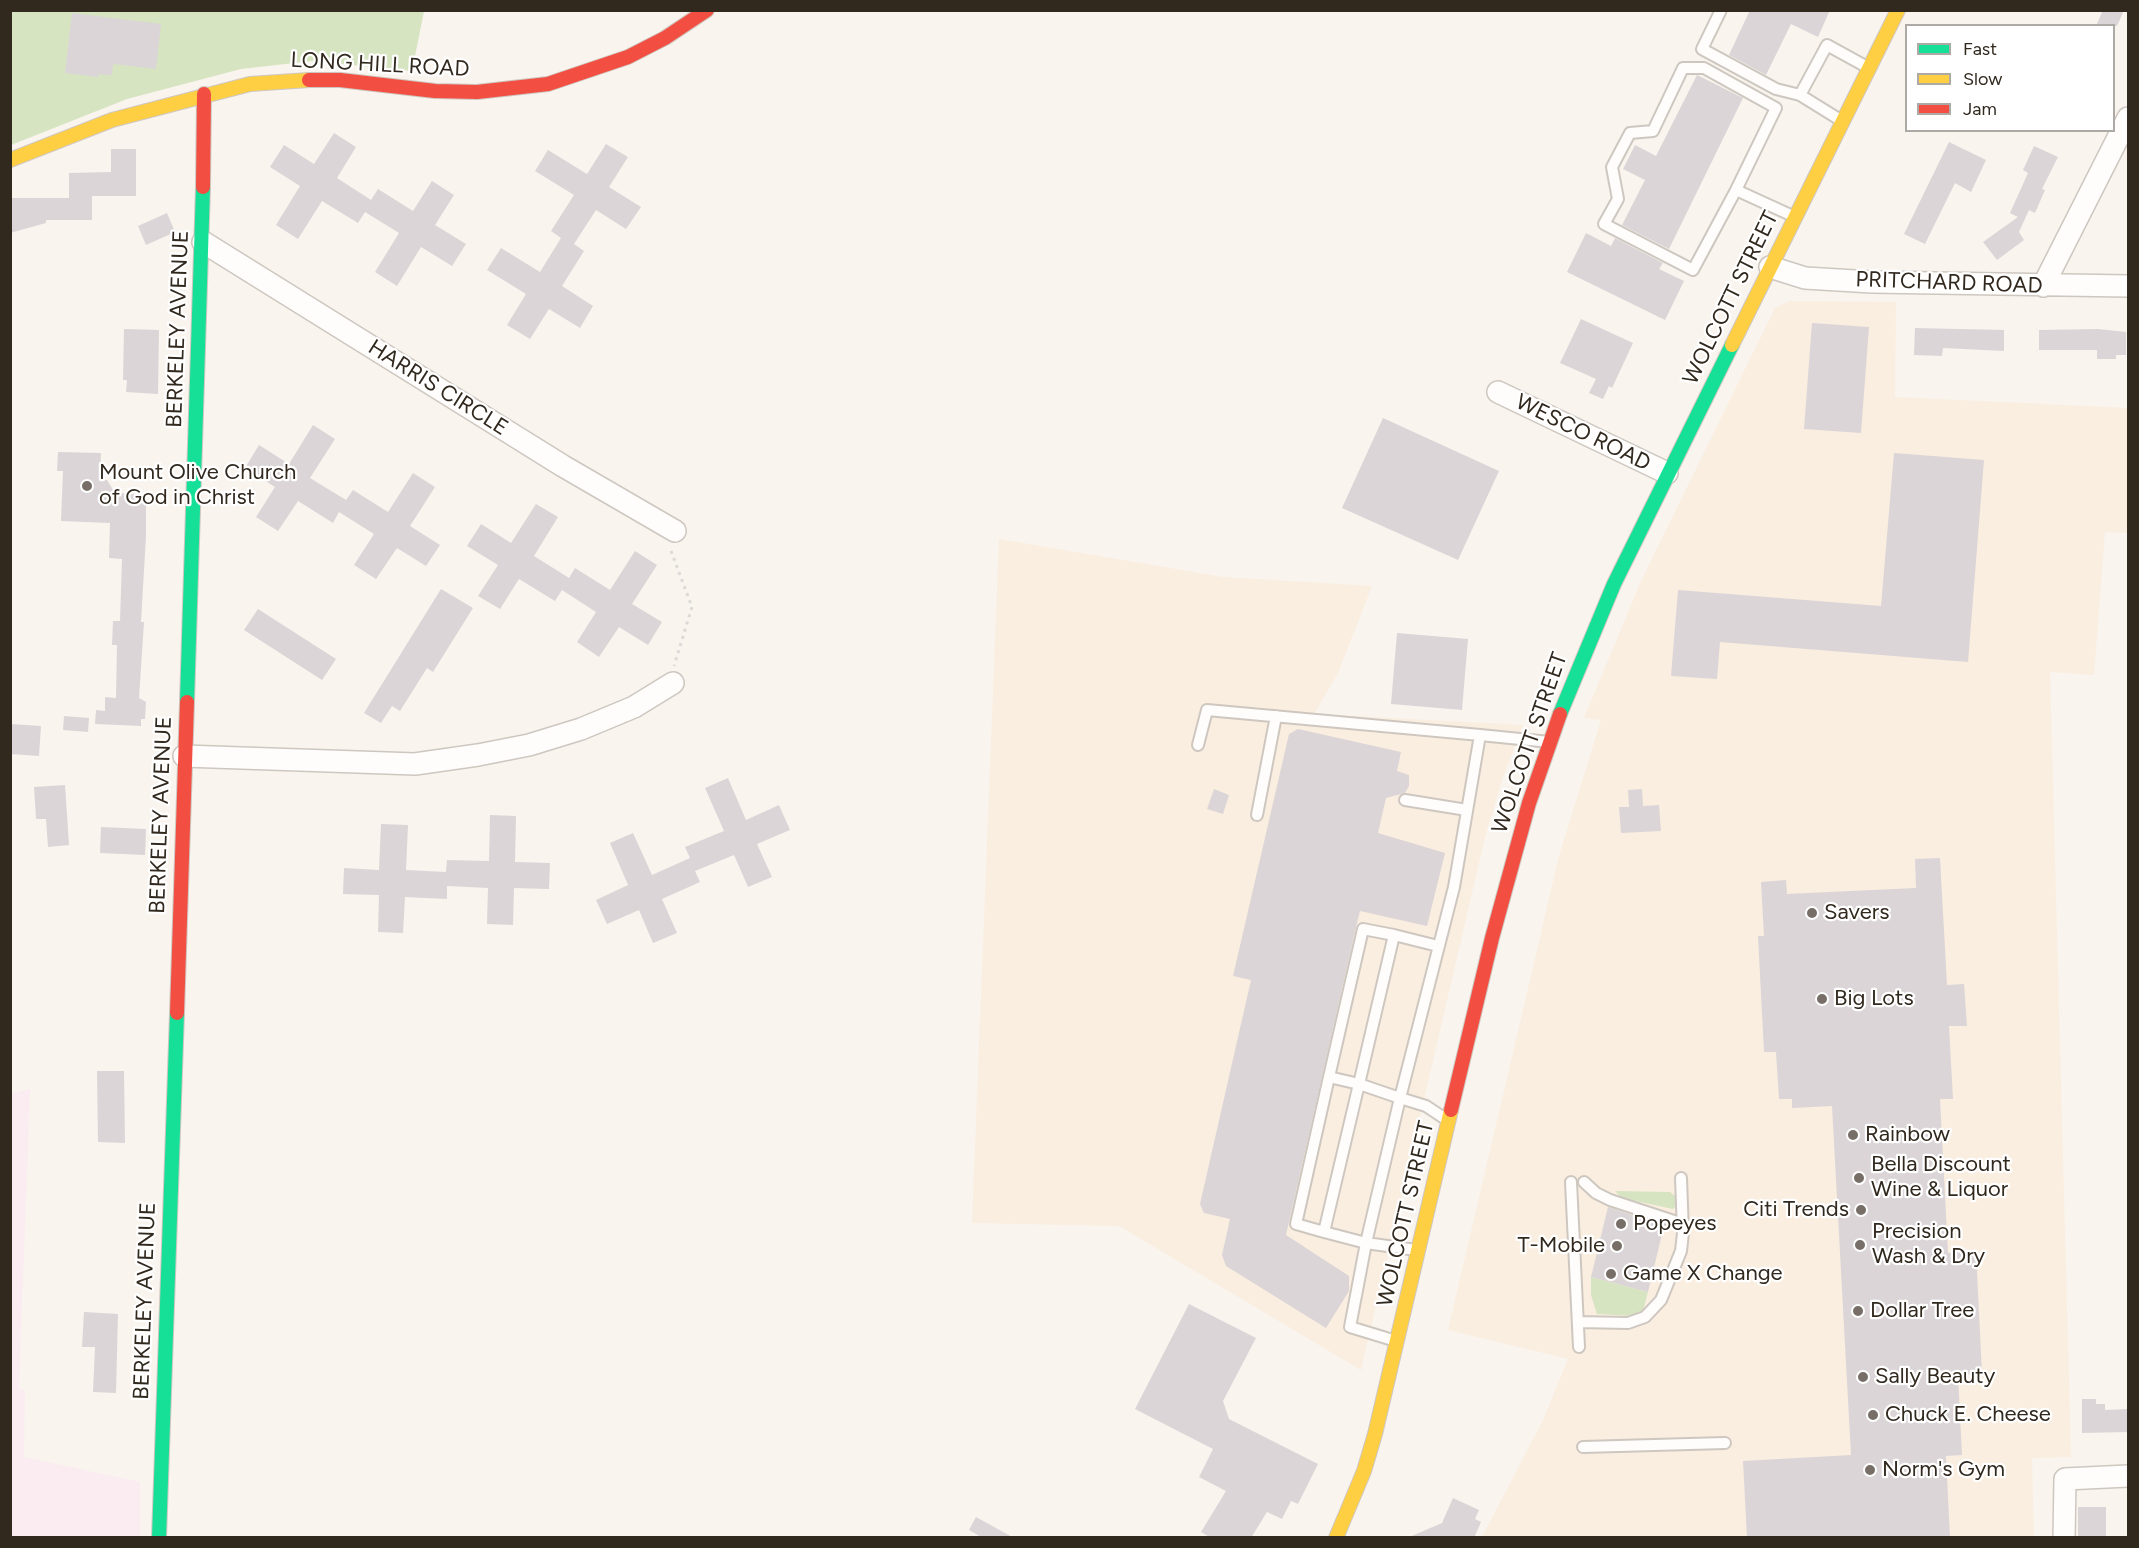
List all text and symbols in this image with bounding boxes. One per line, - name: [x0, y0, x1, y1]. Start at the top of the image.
- legend: [1905, 24, 2115, 132]
- text: Fast: [1963, 38, 1997, 60]
- street label: LONG HILL ROAD: [290, 47, 470, 83]
- text: Slow: [1963, 68, 2002, 90]
- text: Jam: [1963, 98, 1997, 120]
- street label: WOLCOTT STREET: [1678, 207, 1784, 389]
- street label: BERKELEY AVENUE: [161, 230, 195, 428]
- street label: PRITCHARD ROAD: [1855, 267, 2043, 299]
- street label: HARRIS CIRCLE: [363, 334, 513, 442]
- street label: WESCO ROAD: [1511, 389, 1655, 477]
- place label: Mount Olive Church of God in Christ: [99, 460, 296, 512]
- marker: Mount Olive Church of God in Christ: [80, 479, 94, 493]
- street label: WOLCOTT STREET: [1487, 649, 1573, 837]
- street label: BERKELEY AVENUE: [144, 716, 178, 914]
- place label: Savers: [1824, 900, 1889, 926]
- marker: Savers: [1805, 906, 1819, 920]
- place label: Big Lots: [1834, 986, 1914, 1012]
- marker: Big Lots: [1815, 992, 1829, 1006]
- street label: WOLCOTT STREET: [1372, 1119, 1440, 1309]
- place label: Rainbow: [1865, 1122, 1950, 1148]
- marker: Rainbow: [1846, 1128, 1860, 1142]
- place label: Bella Discount Wine & Liquor: [1871, 1152, 2011, 1204]
- marker: Bella Discount Wine & Liquor: [1852, 1171, 1866, 1185]
- place label: Citi Trends: [1743, 1197, 1849, 1223]
- street label: BERKELEY AVENUE: [128, 1202, 162, 1400]
- marker: Citi Trends: [1854, 1203, 1868, 1217]
- place label: Popeyes: [1633, 1211, 1717, 1237]
- marker: Popeyes: [1614, 1217, 1628, 1231]
- place label: Precision Wash & Dry: [1872, 1219, 1985, 1270]
- place label: T-Mobile: [1517, 1233, 1605, 1259]
- marker: Precision Wash & Dry: [1853, 1238, 1867, 1252]
- marker: T-Mobile: [1610, 1239, 1624, 1253]
- place label: Game X Change: [1623, 1261, 1783, 1287]
- marker: Game X Change: [1604, 1267, 1618, 1281]
- place label: Dollar Tree: [1870, 1298, 1974, 1324]
- marker: Dollar Tree: [1851, 1304, 1865, 1318]
- place label: Sally Beauty: [1875, 1364, 1995, 1390]
- marker: Sally Beauty: [1856, 1370, 1870, 1384]
- place label: Chuck E. Cheese: [1885, 1402, 2051, 1428]
- marker: Chuck E. Cheese: [1866, 1408, 1880, 1422]
- place label: Norm's Gym: [1882, 1457, 2005, 1483]
- marker: Norm's Gym: [1863, 1463, 1877, 1477]

